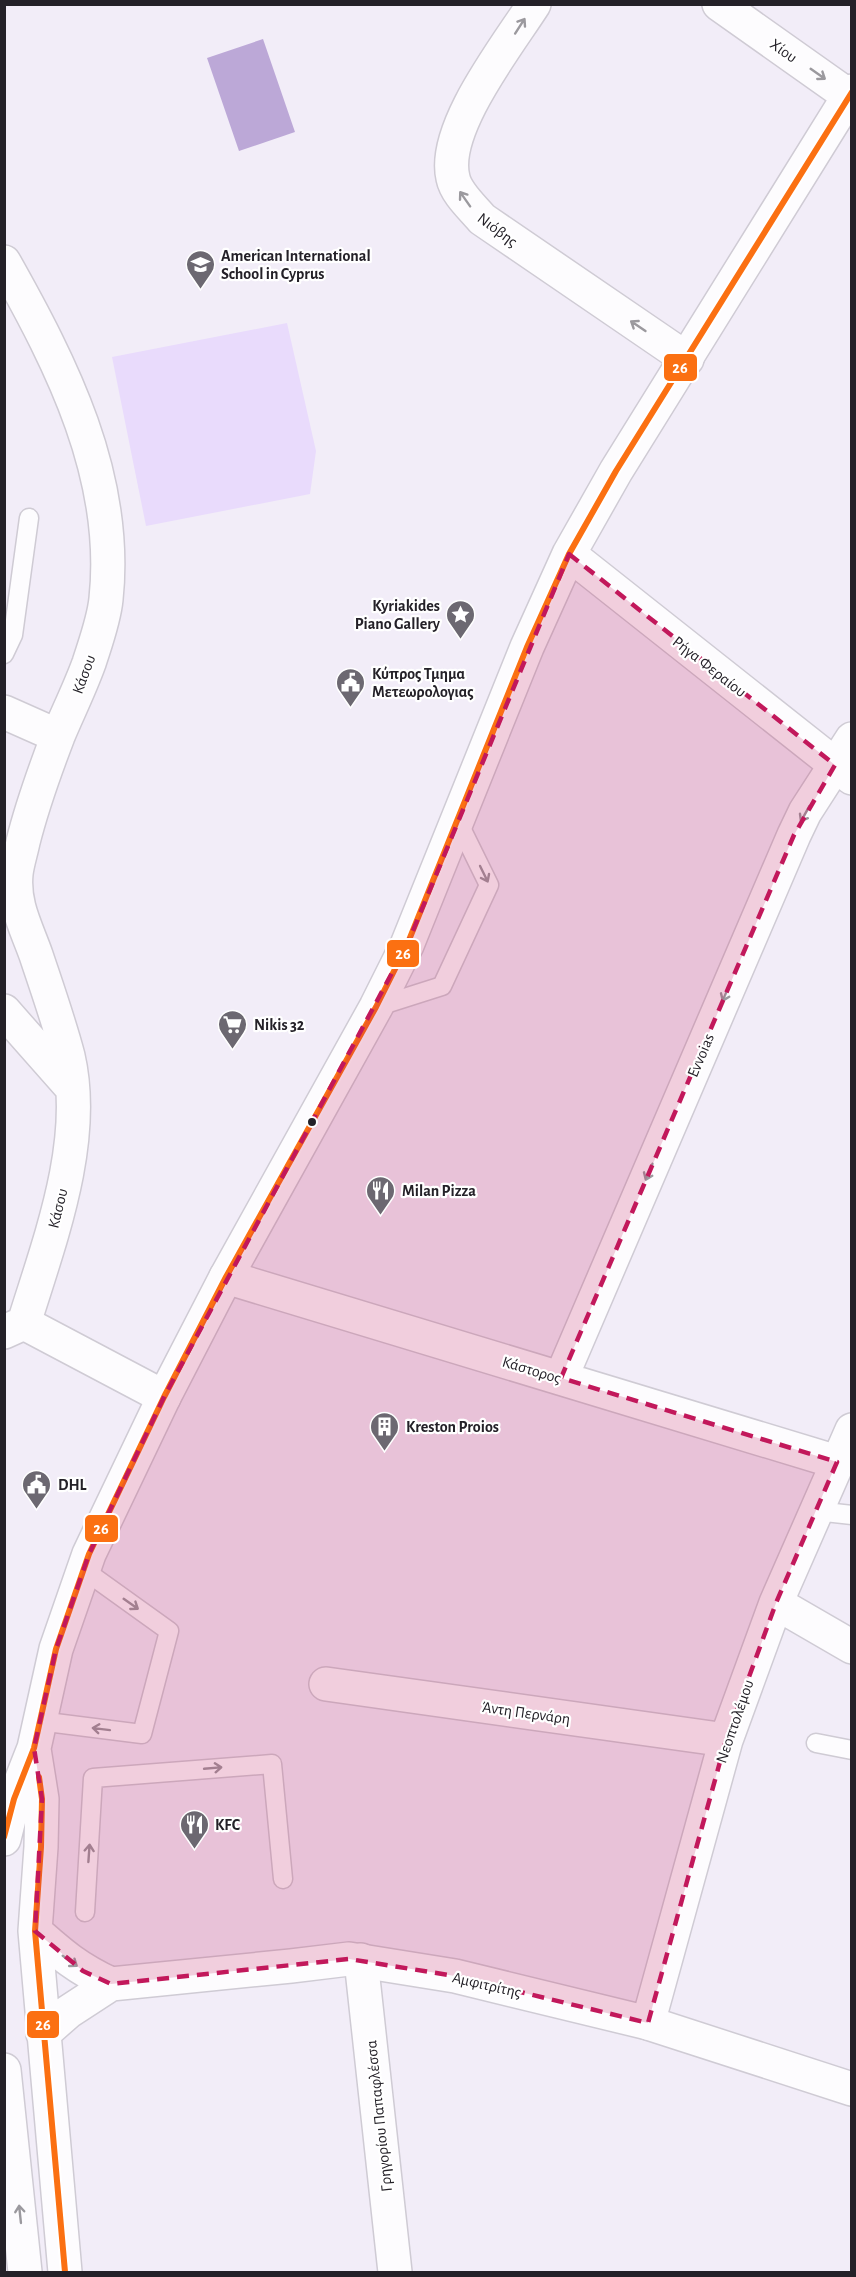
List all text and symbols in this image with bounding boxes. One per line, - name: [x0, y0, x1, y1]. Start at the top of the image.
- one-way arrow: [514, 18, 526, 35]
- street label: Χίου: [767, 36, 800, 66]
- one-way arrow: [809, 68, 825, 80]
- one-way arrow: [459, 191, 471, 207]
- street label: Νιόβης: [474, 210, 520, 251]
- school or university icon: American International School in Cyprus: [184, 248, 216, 290]
- place label: American International School in Cyprus: [221, 248, 371, 283]
- one-way arrow: [631, 320, 647, 332]
- line badge: 26: [663, 353, 698, 382]
- text: 26: [672, 360, 688, 376]
- place label: Kyriakides Piano Gallery: [355, 598, 441, 633]
- place icon: Kyriakides Piano Gallery: [445, 598, 477, 640]
- street label: Ρήγα Φεραίου: [670, 633, 749, 700]
- street label: Κάσου: [69, 653, 98, 696]
- public building icon: Κύπρος Τμημα Μετεωρολογιας: [335, 666, 367, 708]
- place label: Κύπρος Τμημα Μετεωρολογιας: [372, 666, 474, 701]
- one-way arrow: [799, 805, 810, 823]
- one-way arrow: [478, 865, 490, 883]
- line badge: 26: [386, 939, 420, 968]
- text: 26: [395, 946, 411, 962]
- one-way arrow: [720, 983, 732, 1001]
- supermarket icon: Nikis 32: [217, 1008, 249, 1050]
- place label: Nikis 32: [254, 1017, 305, 1033]
- street label: Evvoias: [685, 1031, 717, 1079]
- unlabelled marker: [306, 1116, 318, 1128]
- one-way arrow: [643, 1163, 654, 1181]
- restaurant icon: Milan Pizza: [365, 1174, 397, 1216]
- place label: Milan Pizza: [402, 1183, 476, 1199]
- street label: Κάσου: [45, 1187, 71, 1230]
- street label: Κάστορος: [500, 1353, 563, 1387]
- building icon: Kreston Proios: [369, 1410, 401, 1452]
- place label: Kreston Proios: [406, 1419, 499, 1435]
- public building icon: DHL: [21, 1468, 53, 1510]
- place label: DHL: [58, 1477, 87, 1493]
- line badge: 26: [84, 1514, 119, 1543]
- text: 26: [93, 1521, 109, 1537]
- one-way arrow: [123, 1598, 139, 1610]
- street label: Νεοπτολέμου: [713, 1678, 757, 1765]
- street label: Άντη Περνάρη: [481, 1699, 571, 1727]
- one-way arrow: [91, 1723, 111, 1734]
- one-way arrow: [202, 1763, 222, 1774]
- restaurant icon: KFC: [178, 1808, 210, 1850]
- place label: KFC: [215, 1817, 241, 1833]
- one-way arrow: [83, 1844, 94, 1864]
- one-way arrow: [62, 1955, 78, 1968]
- street label: Αμφιτρίτης: [451, 1969, 523, 2002]
- line badge: 26: [26, 2010, 60, 2039]
- text: 26: [35, 2017, 51, 2033]
- street label: Γρηγορίου Παπαφλέσσα: [363, 2039, 395, 2192]
- one-way arrow: [14, 2205, 25, 2225]

